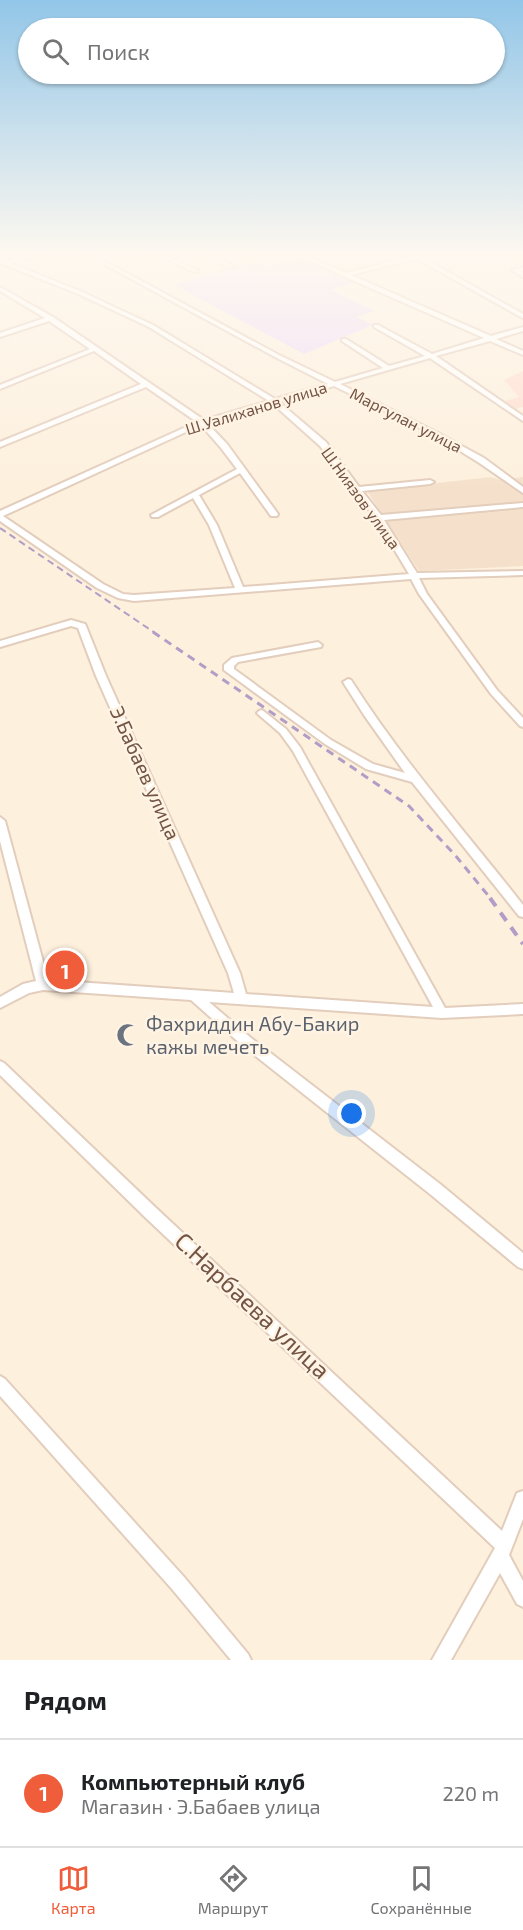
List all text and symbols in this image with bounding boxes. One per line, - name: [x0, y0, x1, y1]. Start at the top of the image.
- search box: [18, 18, 505, 84]
- icon: search: [39, 35, 72, 68]
- text: Поиск: [87, 38, 150, 64]
- street label: Ш.Уалиханов улица: [183, 377, 329, 439]
- street label: Маргулан улица: [347, 383, 465, 457]
- street label: Ш.Ниязов улица: [317, 443, 405, 553]
- street label: Э.Бабаев улица: [105, 702, 186, 844]
- pin: 1: [46, 948, 84, 992]
- place label: Фахриддин Абу-Бакир кажы мечеть: [146, 1011, 359, 1058]
- mosque icon: Фахриддин Абу-Бакир кажы мечеть: [115, 1022, 141, 1048]
- your location: [337, 1099, 366, 1128]
- street label: С.Нарбаева улица: [169, 1226, 337, 1385]
- text: Рядом: [24, 1684, 107, 1715]
- text: Компьютерный клуб: [81, 1768, 305, 1794]
- text: 1: [39, 1781, 48, 1805]
- text: 220 m: [442, 1781, 499, 1805]
- text: Магазин · Э.Бабаев улица: [81, 1794, 321, 1818]
- tab: Карта: [51, 1862, 96, 1917]
- tab: Маршрут: [198, 1862, 268, 1917]
- tab: Сохранённые: [371, 1862, 472, 1917]

